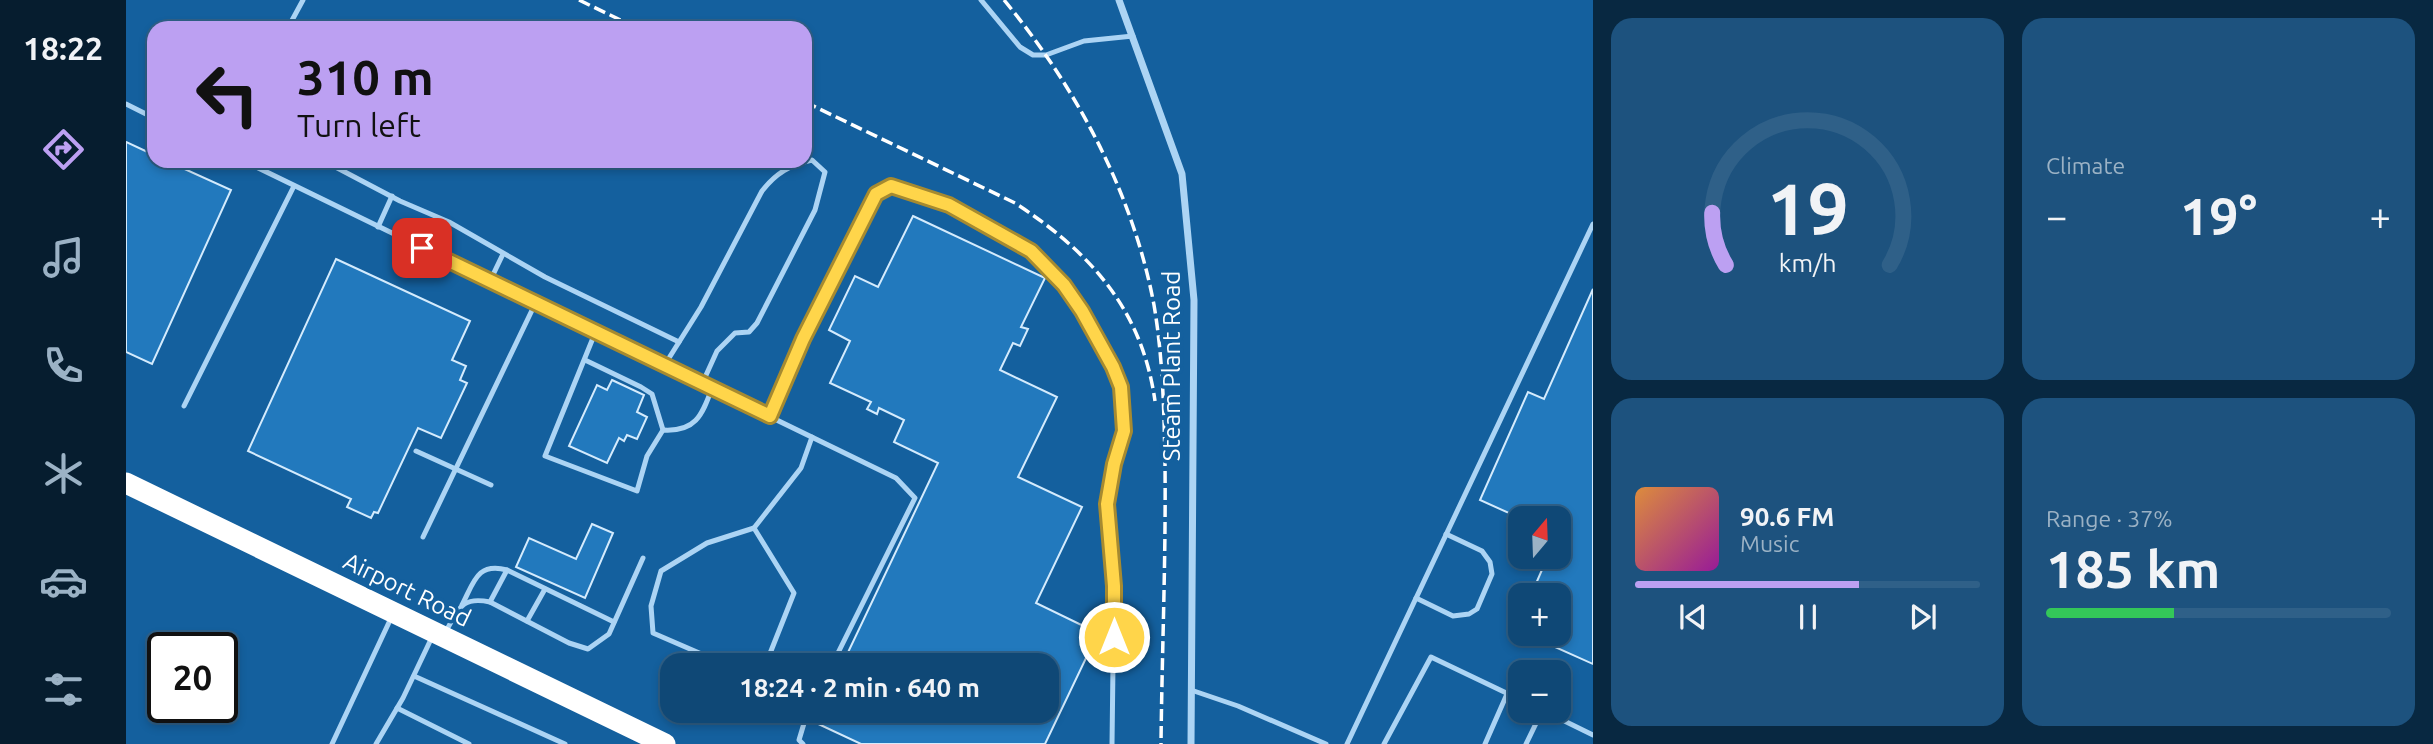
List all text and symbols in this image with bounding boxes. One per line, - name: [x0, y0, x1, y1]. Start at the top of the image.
- text: 18:22: [23, 30, 103, 66]
- icon: left: [182, 49, 273, 140]
- text: 310 m: [297, 49, 434, 104]
- text: Turn left: [297, 107, 421, 143]
- icon: directions: [39, 125, 88, 174]
- text: Climate: [2046, 153, 2125, 178]
- text: 19: [1766, 167, 1849, 249]
- text: 19°: [2180, 187, 2257, 245]
- text: −: [2046, 195, 2067, 237]
- text: +: [2370, 195, 2391, 237]
- pin: [392, 218, 452, 278]
- icon: arrive: [403, 229, 441, 267]
- icon: music: [39, 233, 88, 282]
- text: km/h: [1779, 249, 1836, 277]
- street label: Steam Plant Road: [1158, 271, 1185, 461]
- icon: phone: [39, 341, 88, 390]
- icon: climate: [39, 449, 88, 498]
- text: 90.6 FM: [1740, 502, 1834, 531]
- north arrow: [1508, 506, 1572, 569]
- map controls: [1508, 506, 1571, 723]
- text: Range · 37%: [2046, 506, 2173, 531]
- text: Music: [1740, 531, 1799, 556]
- text: 185 km: [2046, 540, 2220, 598]
- street label: Airport Road: [339, 547, 475, 632]
- icon: car: [39, 557, 88, 606]
- button: +: [1508, 583, 1571, 646]
- icon: previous: [1674, 598, 1712, 636]
- icon: pause: [1789, 598, 1827, 636]
- icon: next: [1904, 598, 1942, 636]
- position arrow: [1077, 600, 1151, 674]
- speed limit sign: 20: [147, 632, 238, 723]
- button: −: [1508, 660, 1571, 723]
- icon: filters: [39, 665, 88, 714]
- text: 18:24 · 2 min · 640 m: [739, 673, 980, 702]

